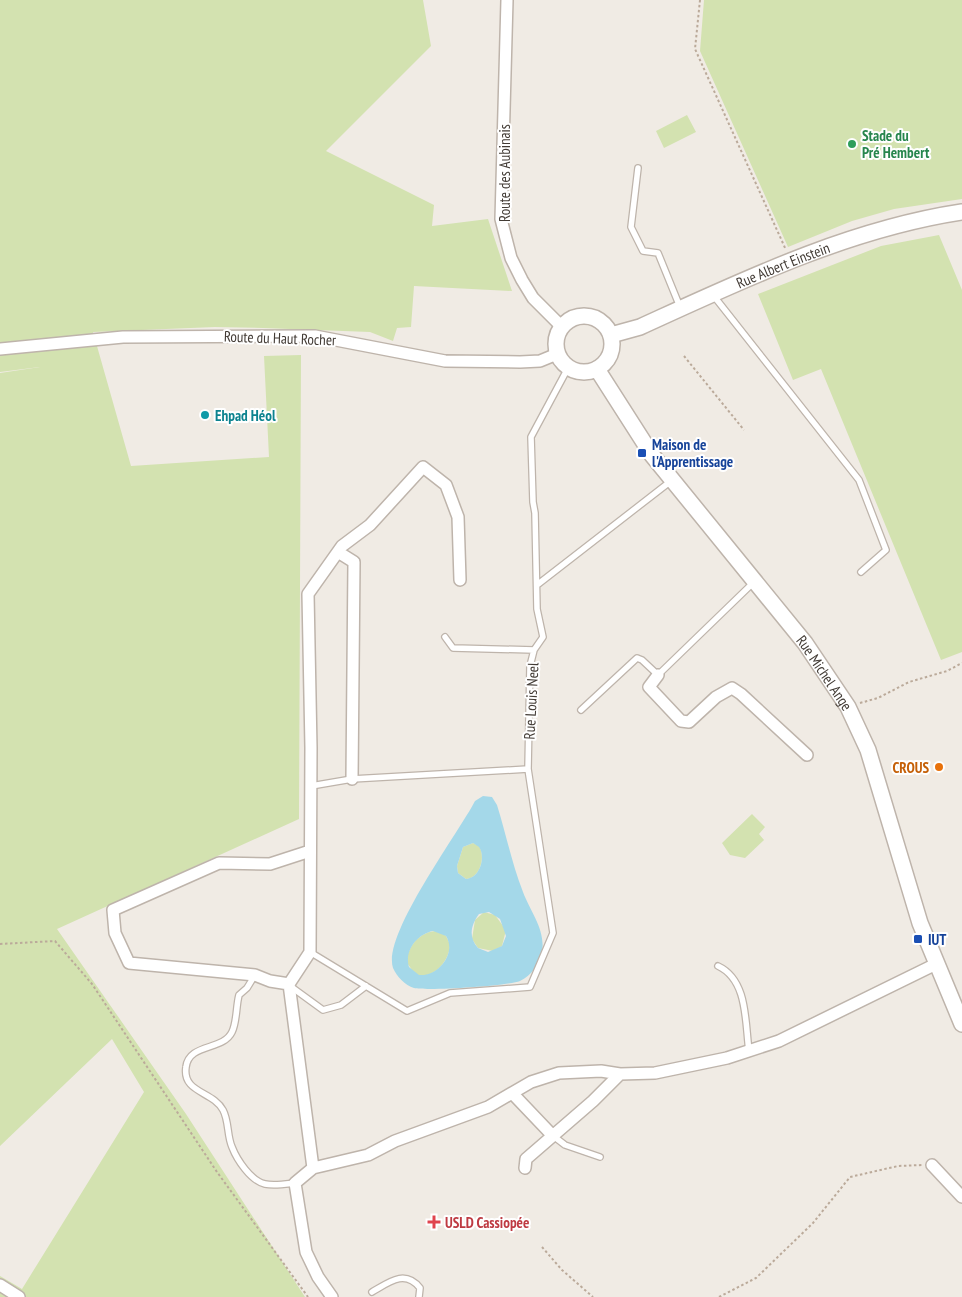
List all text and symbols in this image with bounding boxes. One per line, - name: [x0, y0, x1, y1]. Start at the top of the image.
- street label: Route des Aubinais: [495, 124, 514, 222]
- place label: Stade du Pré Hembert: [862, 126, 930, 162]
- marker: Stade du Pré Hembert: [846, 138, 858, 150]
- street label: Rue Albert Einstein: [733, 237, 832, 292]
- street label: Route du Haut Rocher: [224, 327, 337, 349]
- place label: Ehpad Héol: [215, 406, 276, 425]
- marker: Ehpad Héol: [199, 409, 211, 421]
- place label: Maison de l'Apprentissage: [652, 435, 733, 471]
- marker: Maison de l'Apprentissage: [636, 447, 648, 459]
- street label: Rue Michel Ange: [793, 631, 857, 714]
- street label: Rue Louis Neel: [519, 662, 543, 740]
- place label: CROUS: [892, 758, 929, 777]
- marker: CROUS: [933, 761, 945, 773]
- place label: IUT: [928, 930, 946, 949]
- marker: IUT: [912, 933, 924, 945]
- place label: USLD Cassiopée: [445, 1213, 529, 1232]
- marker: USLD Cassiopée: [427, 1215, 441, 1229]

